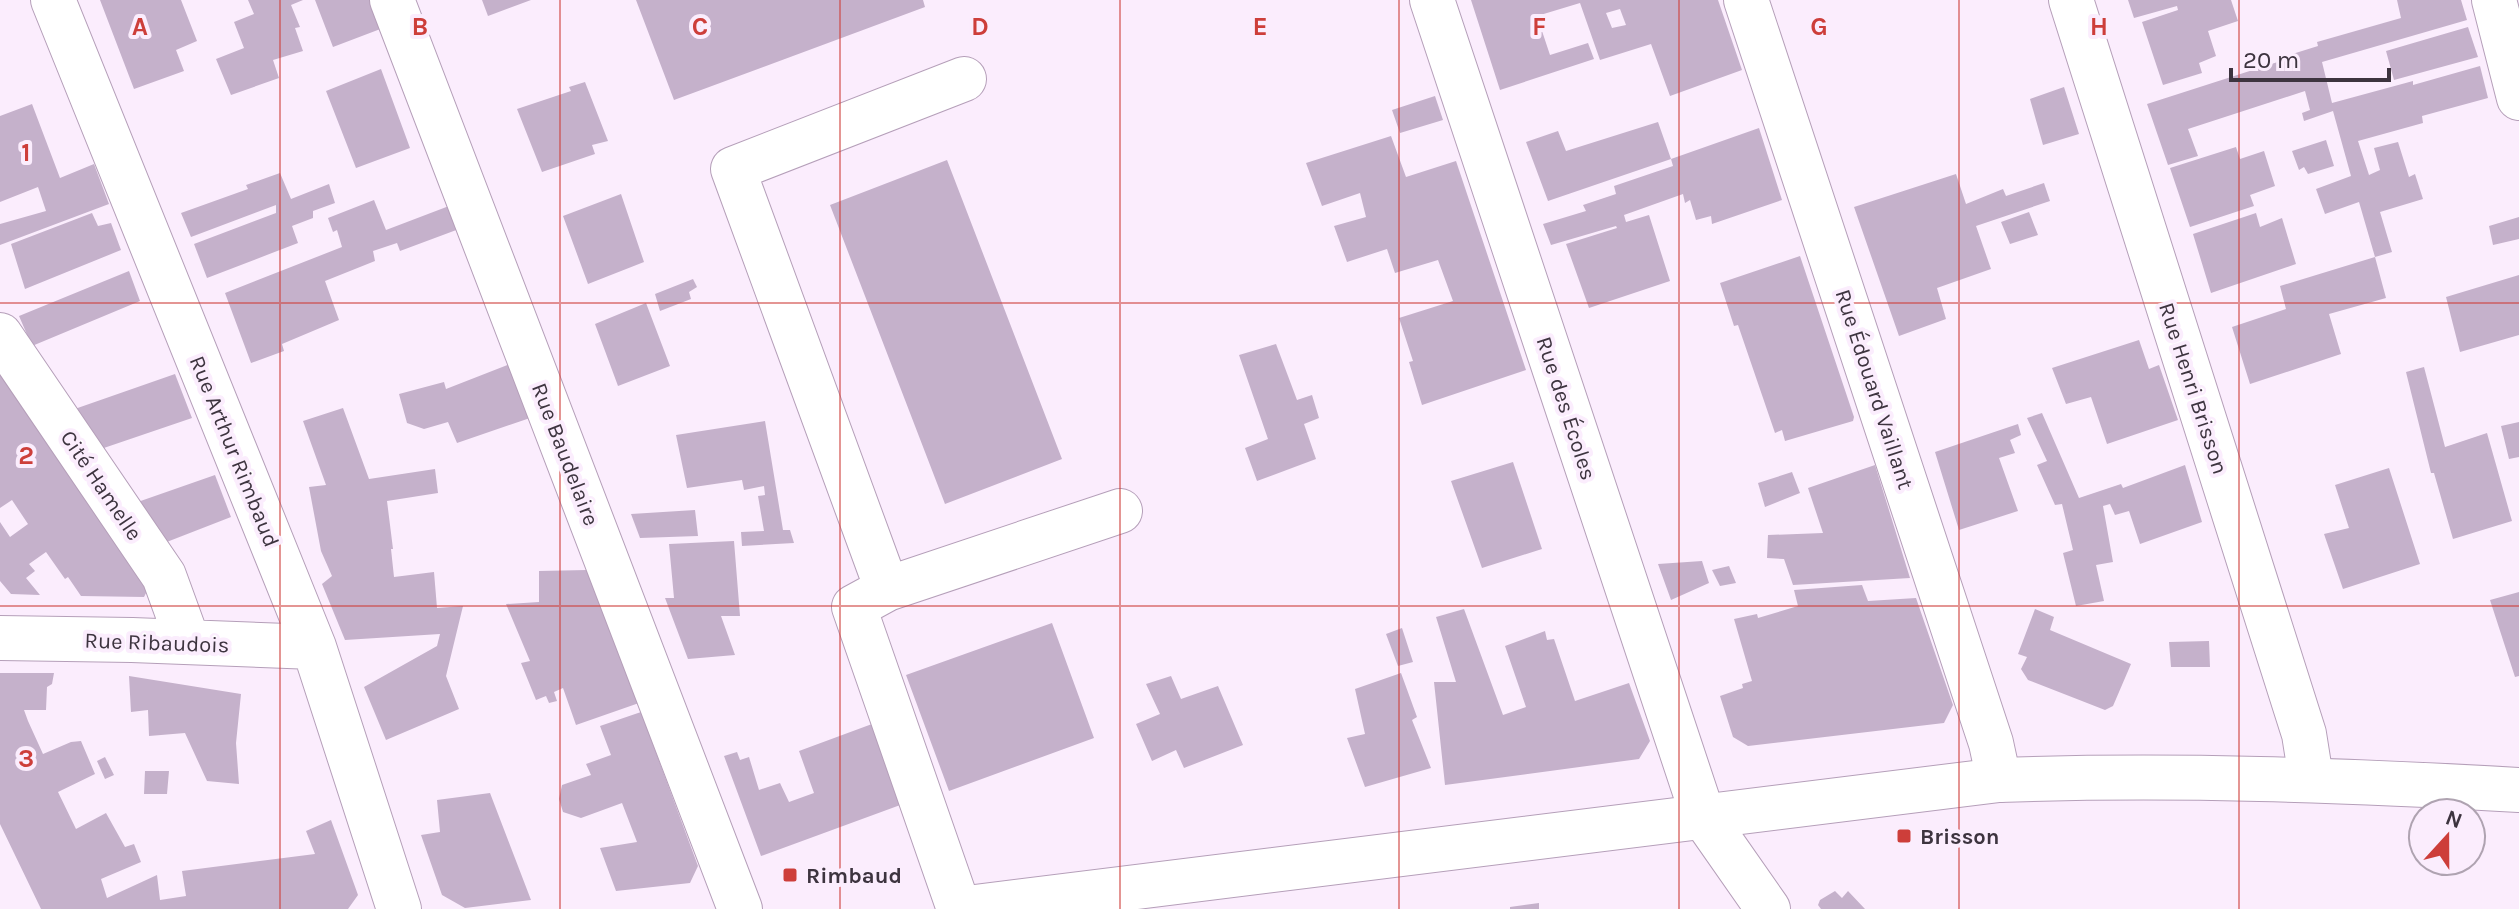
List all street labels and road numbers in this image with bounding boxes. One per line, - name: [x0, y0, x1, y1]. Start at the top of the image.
- street label: Rue Édouard Vaillant: [1829, 286, 1920, 493]
- street label: Rue Henri Brisson: [2153, 299, 2233, 477]
- street label: Rue des Écoles: [1531, 333, 1602, 483]
- street label: Rue Arthur Rimbaud: [184, 352, 284, 551]
- street label: Rue Baudelaire: [526, 379, 604, 529]
- street label: Cité Hamelle: [55, 426, 148, 546]
- street label: Rue Ribaudois: [84, 627, 230, 659]

